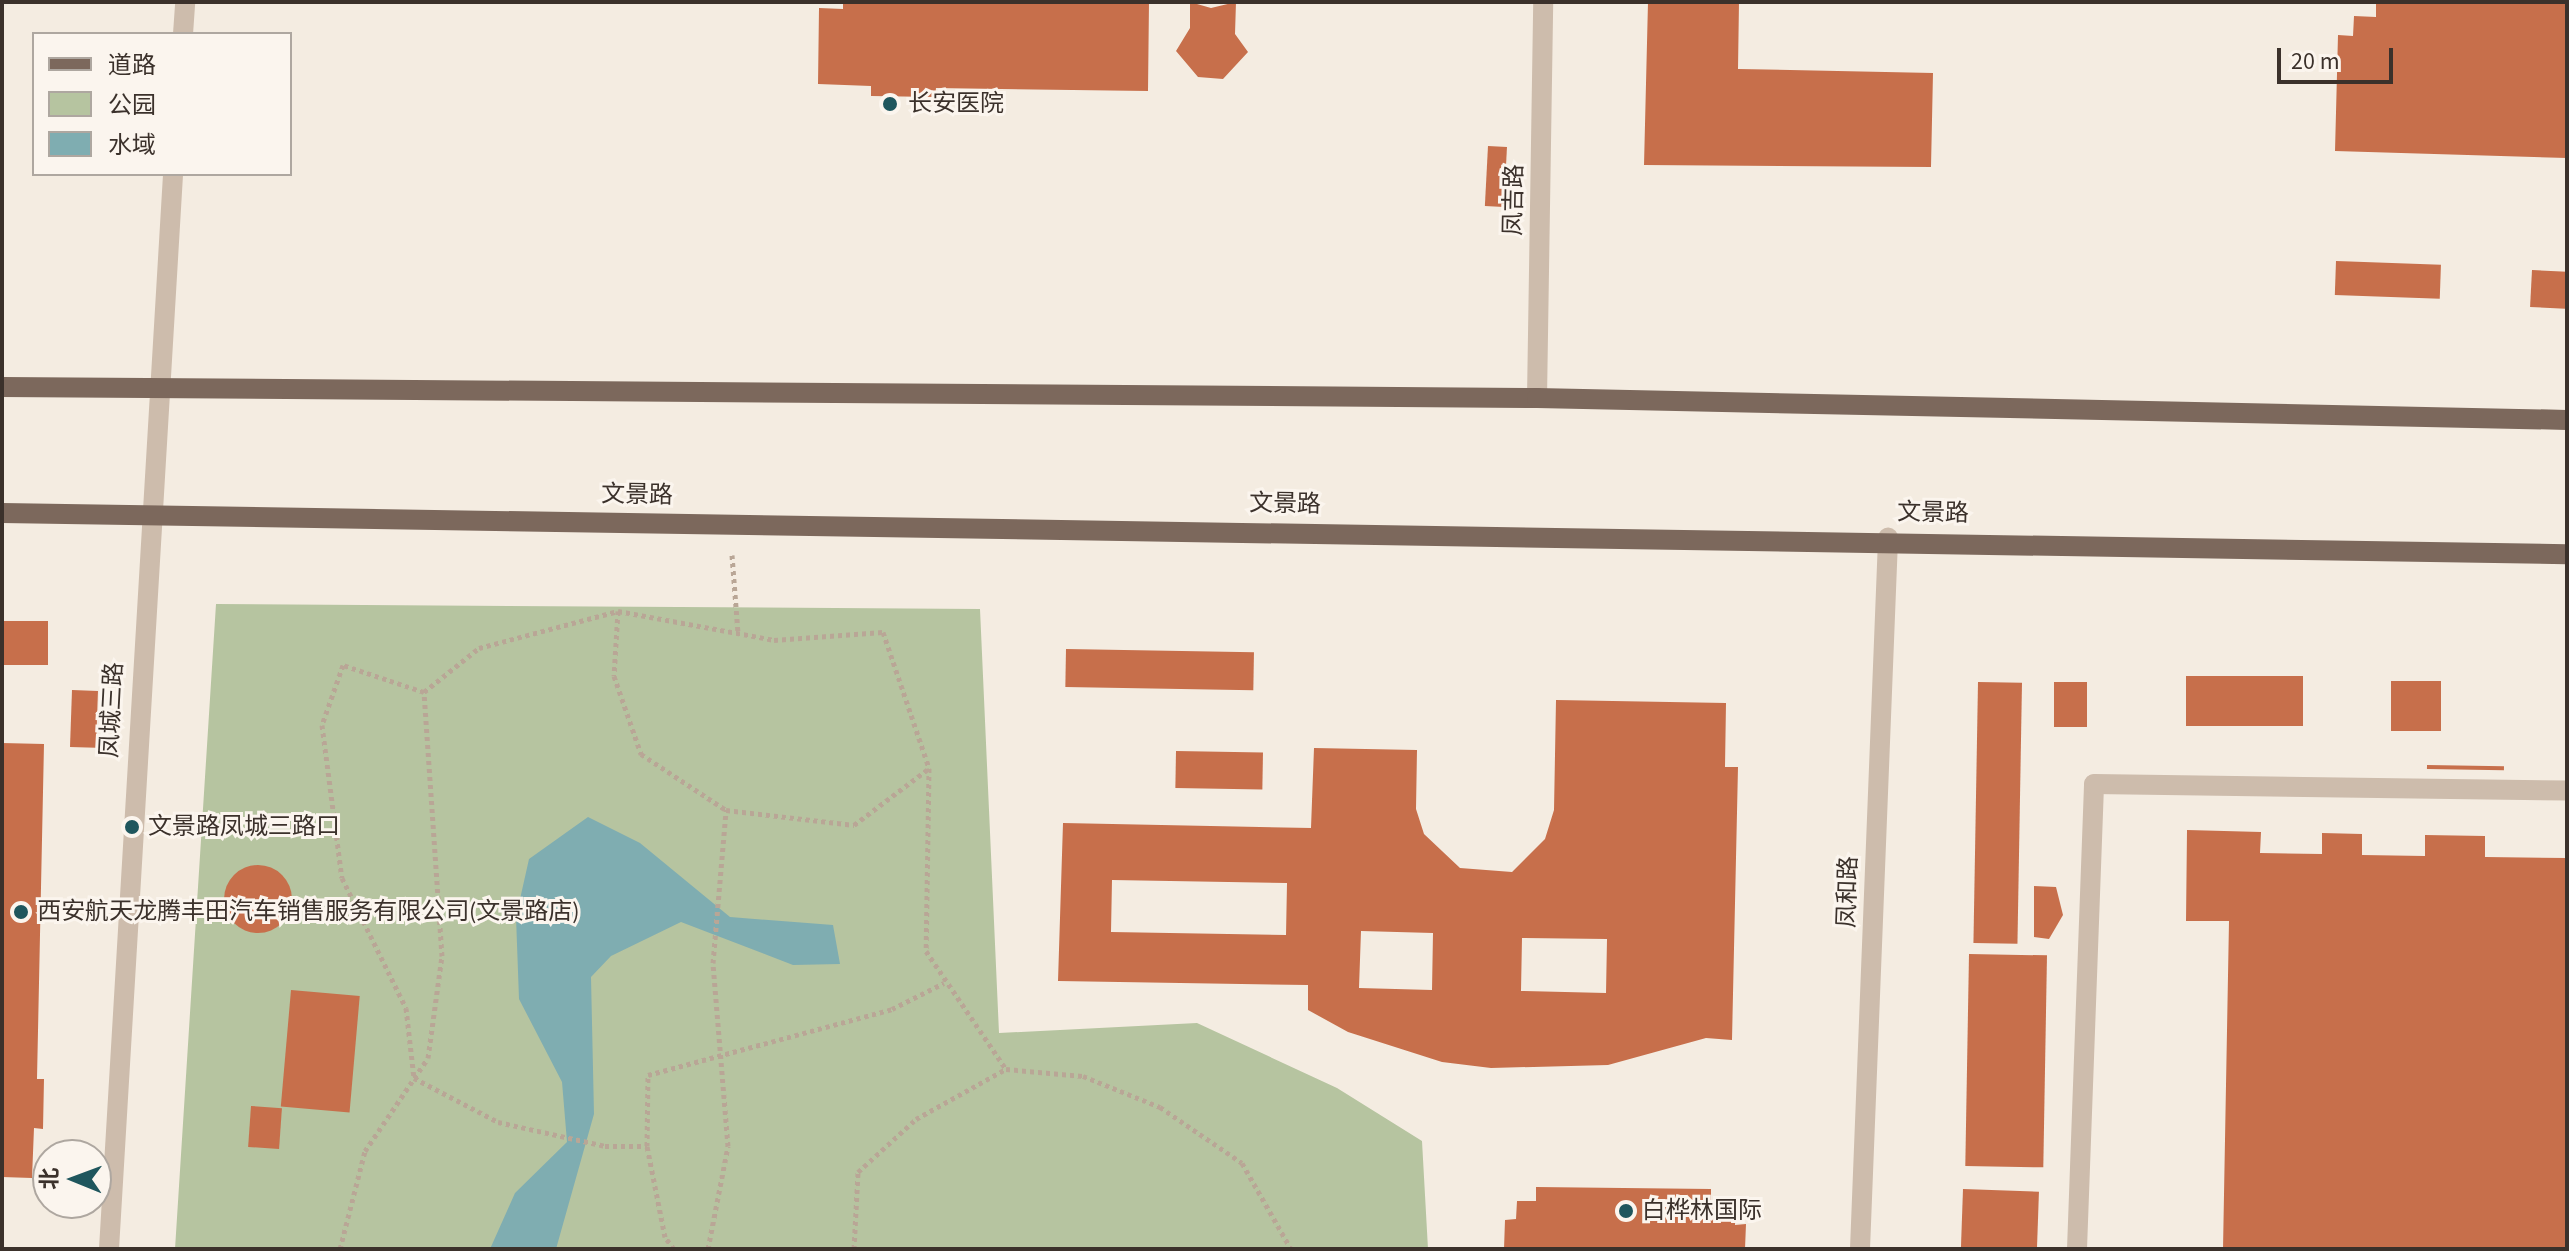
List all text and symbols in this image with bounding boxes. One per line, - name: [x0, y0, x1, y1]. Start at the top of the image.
- legend: [32, 32, 292, 176]
- scale bar: [2281, 32, 2397, 82]
- text: 20 m: [2291, 44, 2340, 79]
- text: 道路: [108, 48, 156, 83]
- text: 公园: [108, 88, 156, 123]
- place label: 长安医院: [908, 90, 1004, 118]
- marker: 长安医院: [879, 93, 901, 115]
- text: 水域: [108, 128, 156, 163]
- street label: 凤吉路: [1499, 164, 1529, 236]
- street label: 文景路: [601, 480, 673, 510]
- street label: 文景路: [1249, 489, 1321, 519]
- street label: 文景路: [1897, 498, 1969, 528]
- street label: 凤城三路: [95, 661, 129, 759]
- place label: 文景路凤城三路口: [148, 813, 340, 841]
- marker: 文景路凤城三路口: [123, 818, 141, 836]
- street label: 凤和路: [1832, 856, 1864, 928]
- place label: 西安航天龙腾丰田汽车销售服务有限公司(文景路店): [37, 898, 580, 926]
- marker: 西安航天龙腾丰田汽车销售服务有限公司(文景路店): [12, 903, 30, 921]
- north arrow: [32, 1139, 112, 1219]
- text: 北: [34, 1167, 66, 1190]
- place label: 白桦林国际: [1642, 1197, 1762, 1225]
- marker: 白桦林国际: [1617, 1202, 1635, 1220]

